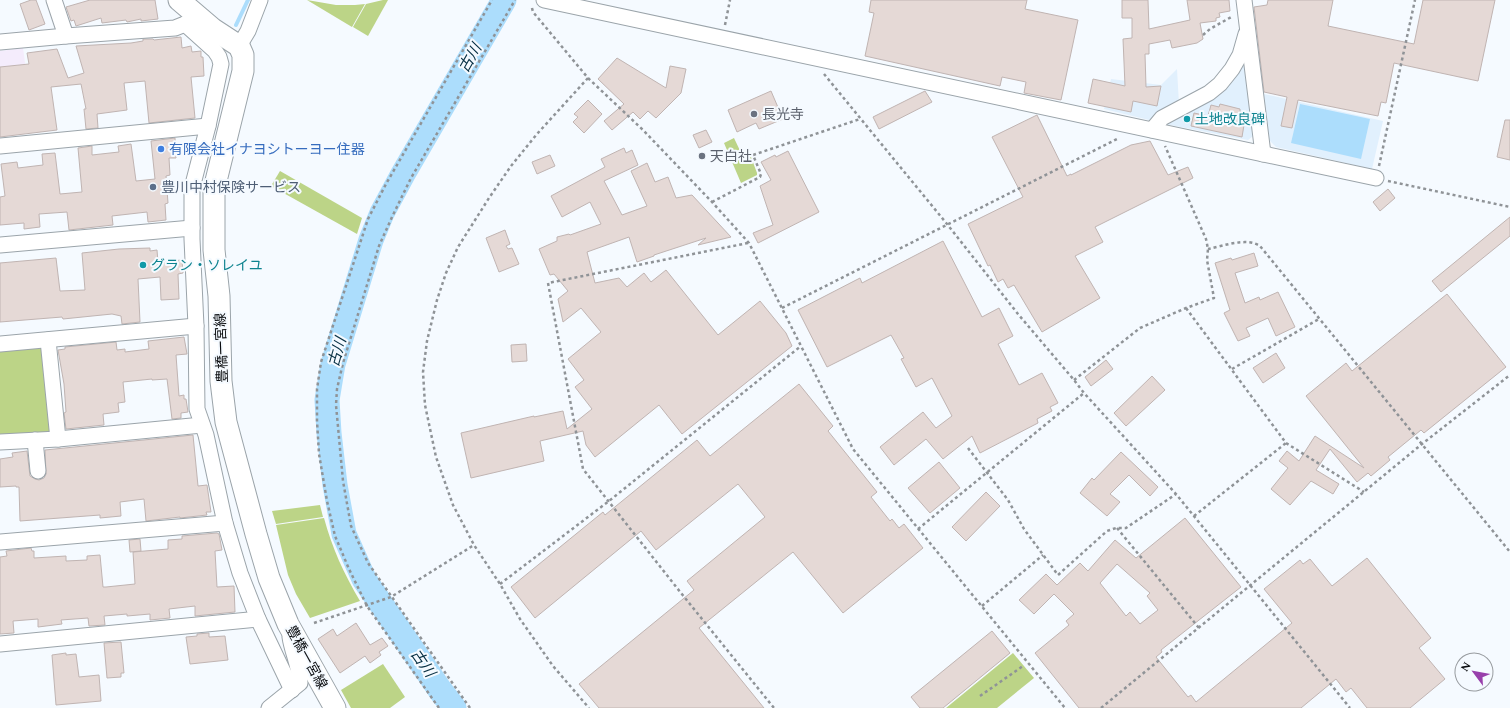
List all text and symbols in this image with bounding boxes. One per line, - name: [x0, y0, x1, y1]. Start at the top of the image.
- water label: 古川: [453, 38, 489, 77]
- place label: 長光寺: [762, 104, 804, 125]
- marker: 長光寺: [749, 109, 759, 119]
- place label: 土地改良碑: [1195, 109, 1265, 130]
- marker: 土地改良碑: [1182, 114, 1192, 124]
- place label: 有限会社イナヨシトーヨー住器: [169, 139, 365, 160]
- marker: 有限会社イナヨシトーヨー住器: [156, 144, 166, 154]
- place label: 天白社: [710, 146, 752, 167]
- marker: 天白社: [697, 151, 707, 161]
- place label: 豊川中村保険サービス: [161, 177, 301, 198]
- marker: 豊川中村保険サービス: [148, 182, 158, 192]
- place label: グラン・ソレイユ: [151, 255, 263, 276]
- marker: グラン・ソレイユ: [138, 260, 148, 270]
- street label: 豊橋一宮線: [210, 313, 233, 383]
- water label: 古川: [322, 333, 353, 370]
- street label: 豊橋一宮線: [280, 622, 333, 693]
- water label: 古川: [405, 644, 442, 684]
- north arrow: [1454, 652, 1494, 692]
- text: N: [1456, 659, 1476, 675]

